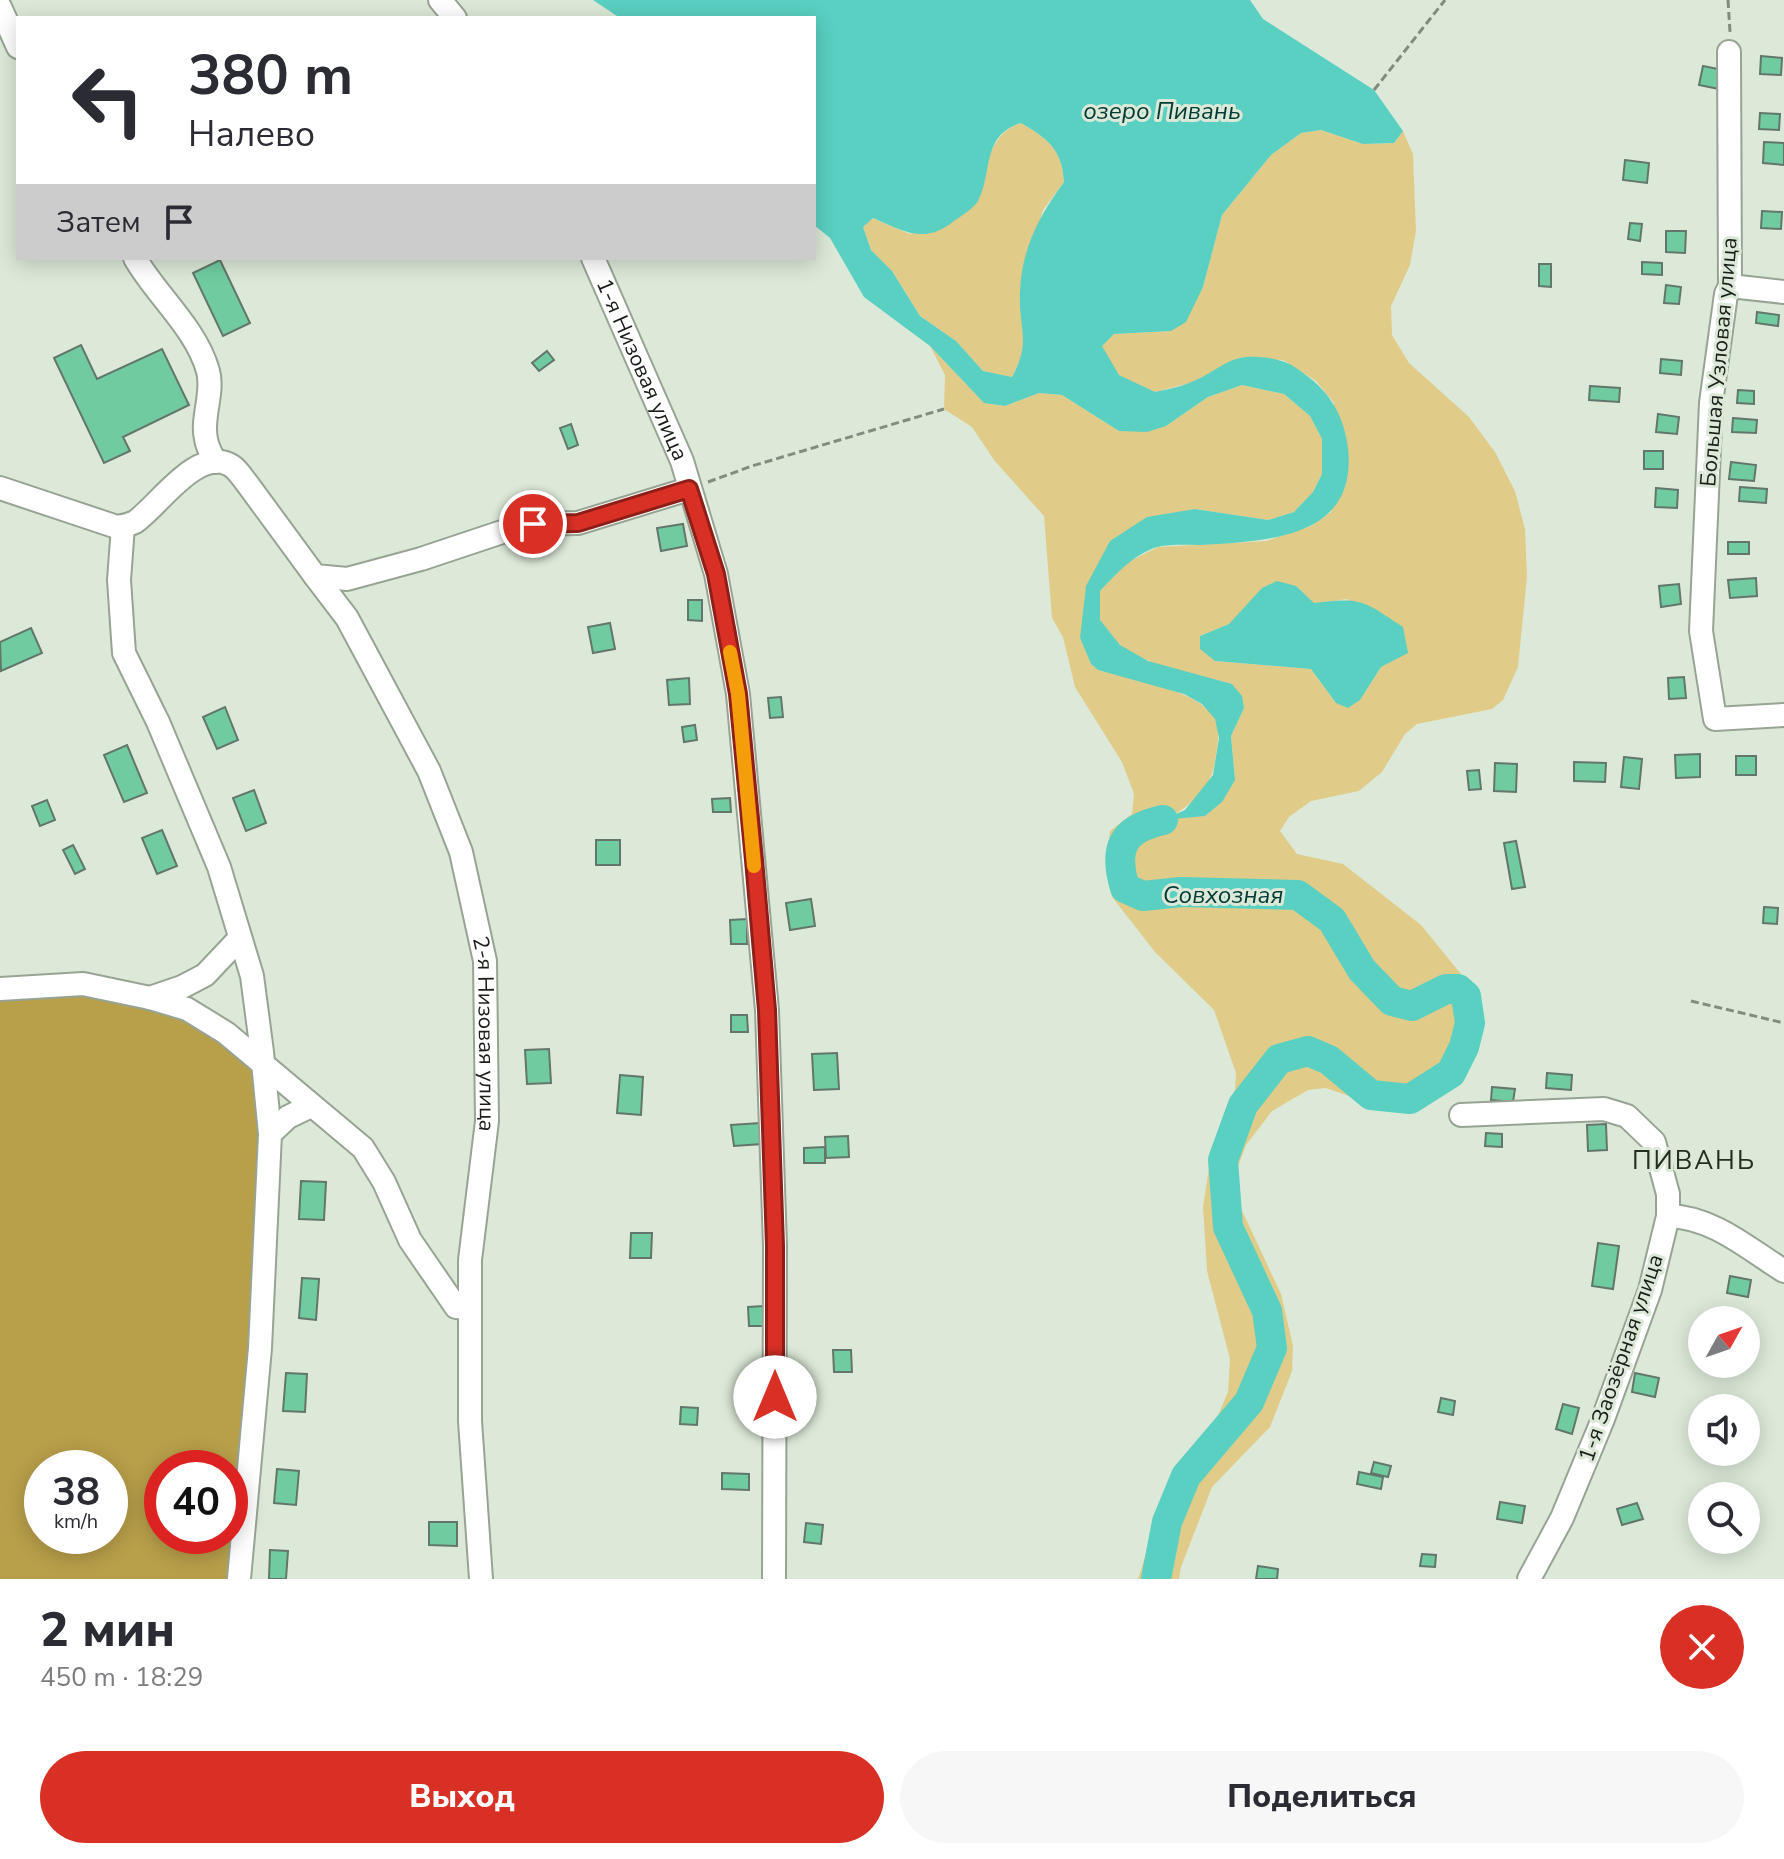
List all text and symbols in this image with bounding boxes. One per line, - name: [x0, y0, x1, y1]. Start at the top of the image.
- text: 380 m: [188, 37, 353, 114]
- icon: left: [56, 48, 160, 152]
- water label: озеро Пивань: [1083, 95, 1241, 127]
- text: Налево: [188, 110, 315, 159]
- icon: arrive: [157, 200, 201, 244]
- text: Затем: [56, 202, 141, 243]
- street label: Большая Узловая улица: [1693, 236, 1745, 488]
- street label: 1-я Низовая улица: [589, 274, 695, 465]
- pin: [499, 490, 567, 558]
- icon: arrive: [511, 502, 555, 546]
- water label: Совхозная: [1163, 879, 1283, 911]
- street label: 2-я Низовая улица: [465, 933, 502, 1134]
- district label: ПИВАНЬ: [1632, 1143, 1756, 1178]
- street label: 1-я Заозёрная улица: [1571, 1250, 1671, 1466]
- north arrow: [1688, 1306, 1760, 1378]
- map controls: [1688, 1306, 1760, 1554]
- position arrow: [733, 1355, 817, 1439]
- button: sound: [1688, 1394, 1760, 1466]
- speed limit sign: 40: [144, 1450, 248, 1554]
- text: 38: [52, 1465, 100, 1519]
- button: search: [1688, 1482, 1760, 1554]
- text: km/h: [54, 1508, 98, 1535]
- text: 2 мин: [40, 1597, 175, 1663]
- button: close: [1660, 1605, 1744, 1689]
- text: 450 m · 18:29: [40, 1660, 203, 1695]
- button: Выход: [40, 1751, 884, 1843]
- button: Поделиться: [900, 1751, 1744, 1843]

